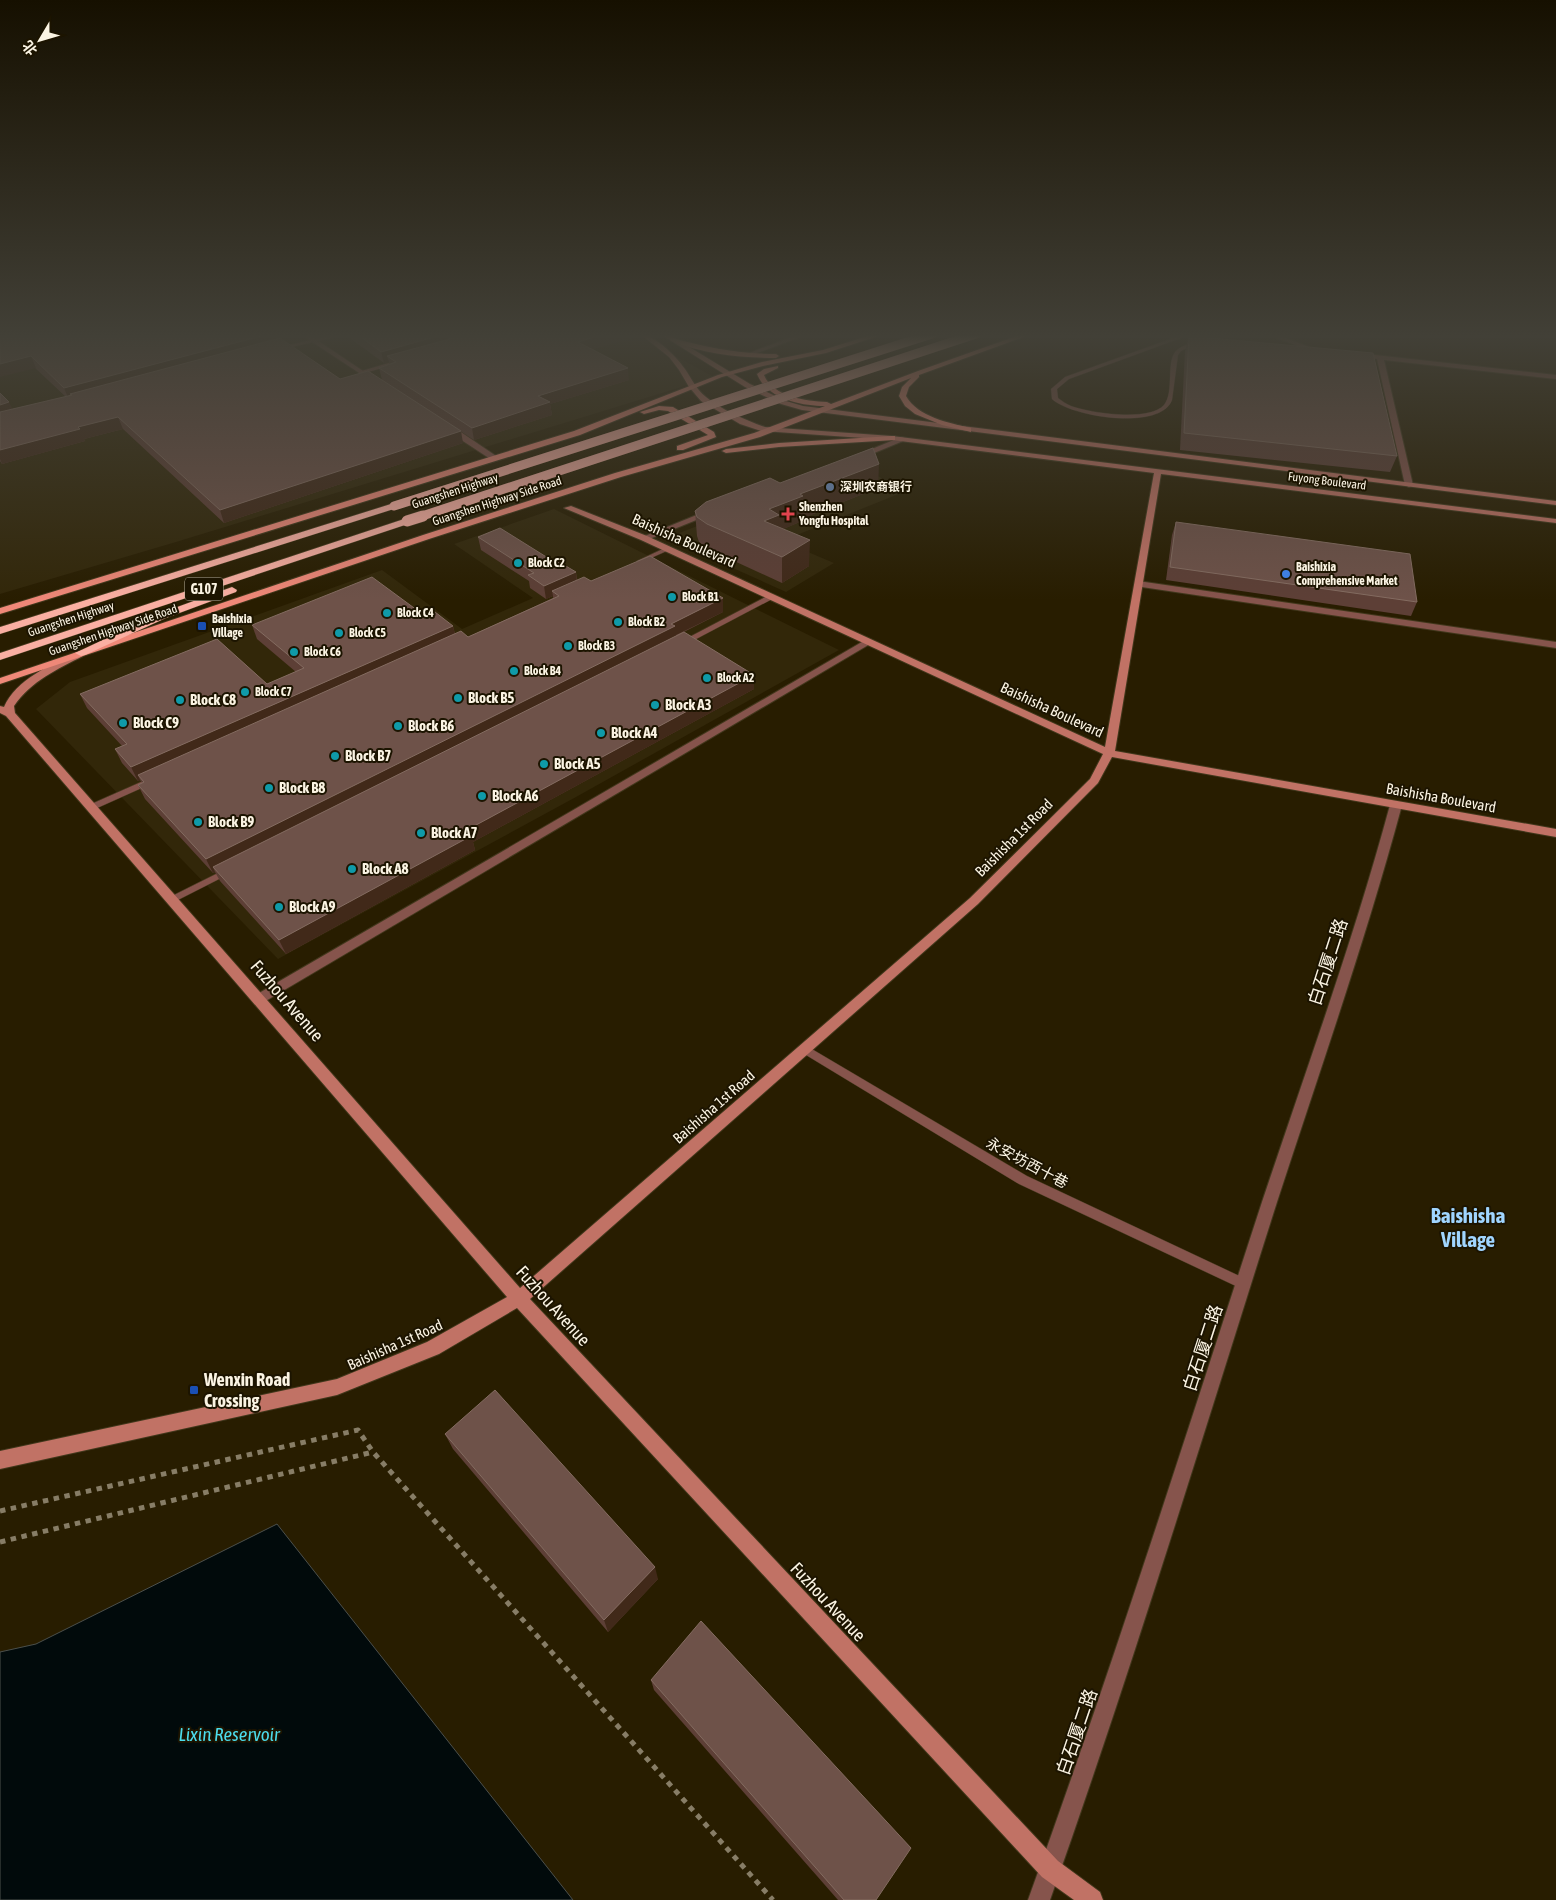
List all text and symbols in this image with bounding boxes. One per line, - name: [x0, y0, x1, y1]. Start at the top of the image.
- north arrow: [15, 15, 65, 65]
- text: 北: [19, 38, 40, 58]
- street label: Fuyong Boulevard: [1287, 469, 1367, 493]
- street label: Guangshen Highway: [410, 470, 500, 512]
- street label: Guangshen Highway Side Road: [431, 473, 563, 529]
- place label: 深圳农商银行: [840, 480, 912, 494]
- marker: 深圳农商银行: [824, 481, 836, 493]
- place label: Shenzhen Yongfu Hospital: [798, 500, 869, 528]
- marker: Shenzhen Yongfu Hospital: [781, 507, 795, 521]
- street label: Baishisha Boulevard: [630, 510, 739, 571]
- place label: Block C2: [528, 556, 565, 570]
- marker: Block C2: [512, 557, 524, 569]
- place label: Baishixia Comprehensive Market: [1296, 560, 1398, 588]
- marker: Baishixia Comprehensive Market: [1280, 568, 1292, 580]
- road number: G107: [185, 578, 223, 600]
- place label: Block B1: [682, 590, 719, 604]
- marker: Block B1: [666, 591, 678, 603]
- street label: Guangshen Highway: [26, 598, 116, 640]
- street label: Guangshen Highway Side Road: [47, 601, 179, 659]
- place label: Block C4: [397, 606, 434, 620]
- marker: Block C4: [381, 607, 393, 619]
- place label: Baishixia Village: [211, 612, 252, 640]
- place label: Block B2: [628, 615, 665, 629]
- marker: Block B2: [612, 616, 624, 628]
- marker: Baishixia Village: [196, 620, 208, 632]
- place label: Block C5: [349, 626, 386, 640]
- marker: Block C5: [333, 627, 345, 639]
- place label: Block B3: [578, 639, 615, 653]
- marker: Block B3: [562, 640, 574, 652]
- place label: Block C6: [304, 645, 341, 659]
- marker: Block C6: [288, 646, 300, 658]
- place label: Block B4: [524, 664, 561, 678]
- marker: Block B4: [508, 665, 520, 677]
- place label: Block A2: [717, 671, 755, 685]
- marker: Block A2: [701, 672, 713, 684]
- street label: Baishisha Boulevard: [998, 678, 1106, 741]
- place label: Block C7: [255, 685, 292, 699]
- marker: Block C7: [239, 686, 251, 698]
- place label: Block B5: [468, 689, 514, 706]
- place label: Block C8: [190, 691, 236, 708]
- marker: Block B5: [452, 692, 464, 704]
- marker: Block C8: [174, 694, 186, 706]
- place label: Block A3: [665, 696, 712, 713]
- marker: Block A3: [649, 699, 661, 711]
- place label: Block C9: [133, 714, 179, 731]
- marker: Block C9: [117, 717, 129, 729]
- place label: Block B6: [408, 717, 454, 734]
- marker: Block B6: [392, 720, 404, 732]
- place label: Block A4: [611, 724, 658, 741]
- marker: Block A4: [595, 727, 607, 739]
- place label: Block B7: [345, 747, 391, 764]
- marker: Block B7: [329, 750, 341, 762]
- place label: Block A5: [554, 755, 601, 772]
- marker: Block A5: [538, 758, 550, 770]
- place label: Block B8: [279, 779, 325, 796]
- street label: Baishisha Boulevard: [1385, 779, 1498, 816]
- marker: Block B8: [263, 782, 275, 794]
- place label: Block A6: [492, 787, 539, 804]
- marker: Block A6: [476, 790, 488, 802]
- street label: Baishisha 1st Road: [971, 795, 1056, 880]
- place label: Block B9: [208, 813, 254, 830]
- marker: Block B9: [192, 816, 204, 828]
- place label: Block A7: [431, 824, 478, 841]
- marker: Block A7: [415, 827, 427, 839]
- place label: Block A8: [362, 860, 409, 877]
- marker: Block A8: [346, 863, 358, 875]
- place label: Block A9: [289, 898, 336, 915]
- marker: Block A9: [273, 901, 285, 913]
- street label: 白石厦二路: [1304, 916, 1351, 1008]
- street label: Fuzhou Avenue: [247, 956, 328, 1045]
- street label: Baishisha 1st Road: [669, 1067, 758, 1147]
- street label: 永安坊西十巷: [984, 1134, 1071, 1191]
- district label: Baishisha Village: [1431, 1203, 1505, 1251]
- street label: Fuzhou Avenue: [512, 1261, 595, 1350]
- street label: 白石厦二路: [1179, 1302, 1226, 1394]
- street label: Baishisha 1st Road: [345, 1316, 445, 1373]
- place label: Wenxin Road Crossing: [203, 1369, 290, 1411]
- marker: Wenxin Road Crossing: [188, 1384, 200, 1396]
- street label: Fuzhou Avenue: [786, 1558, 870, 1646]
- street label: 白石厦二路: [1052, 1686, 1101, 1778]
- water label: Lixin Reservoir: [178, 1723, 281, 1745]

